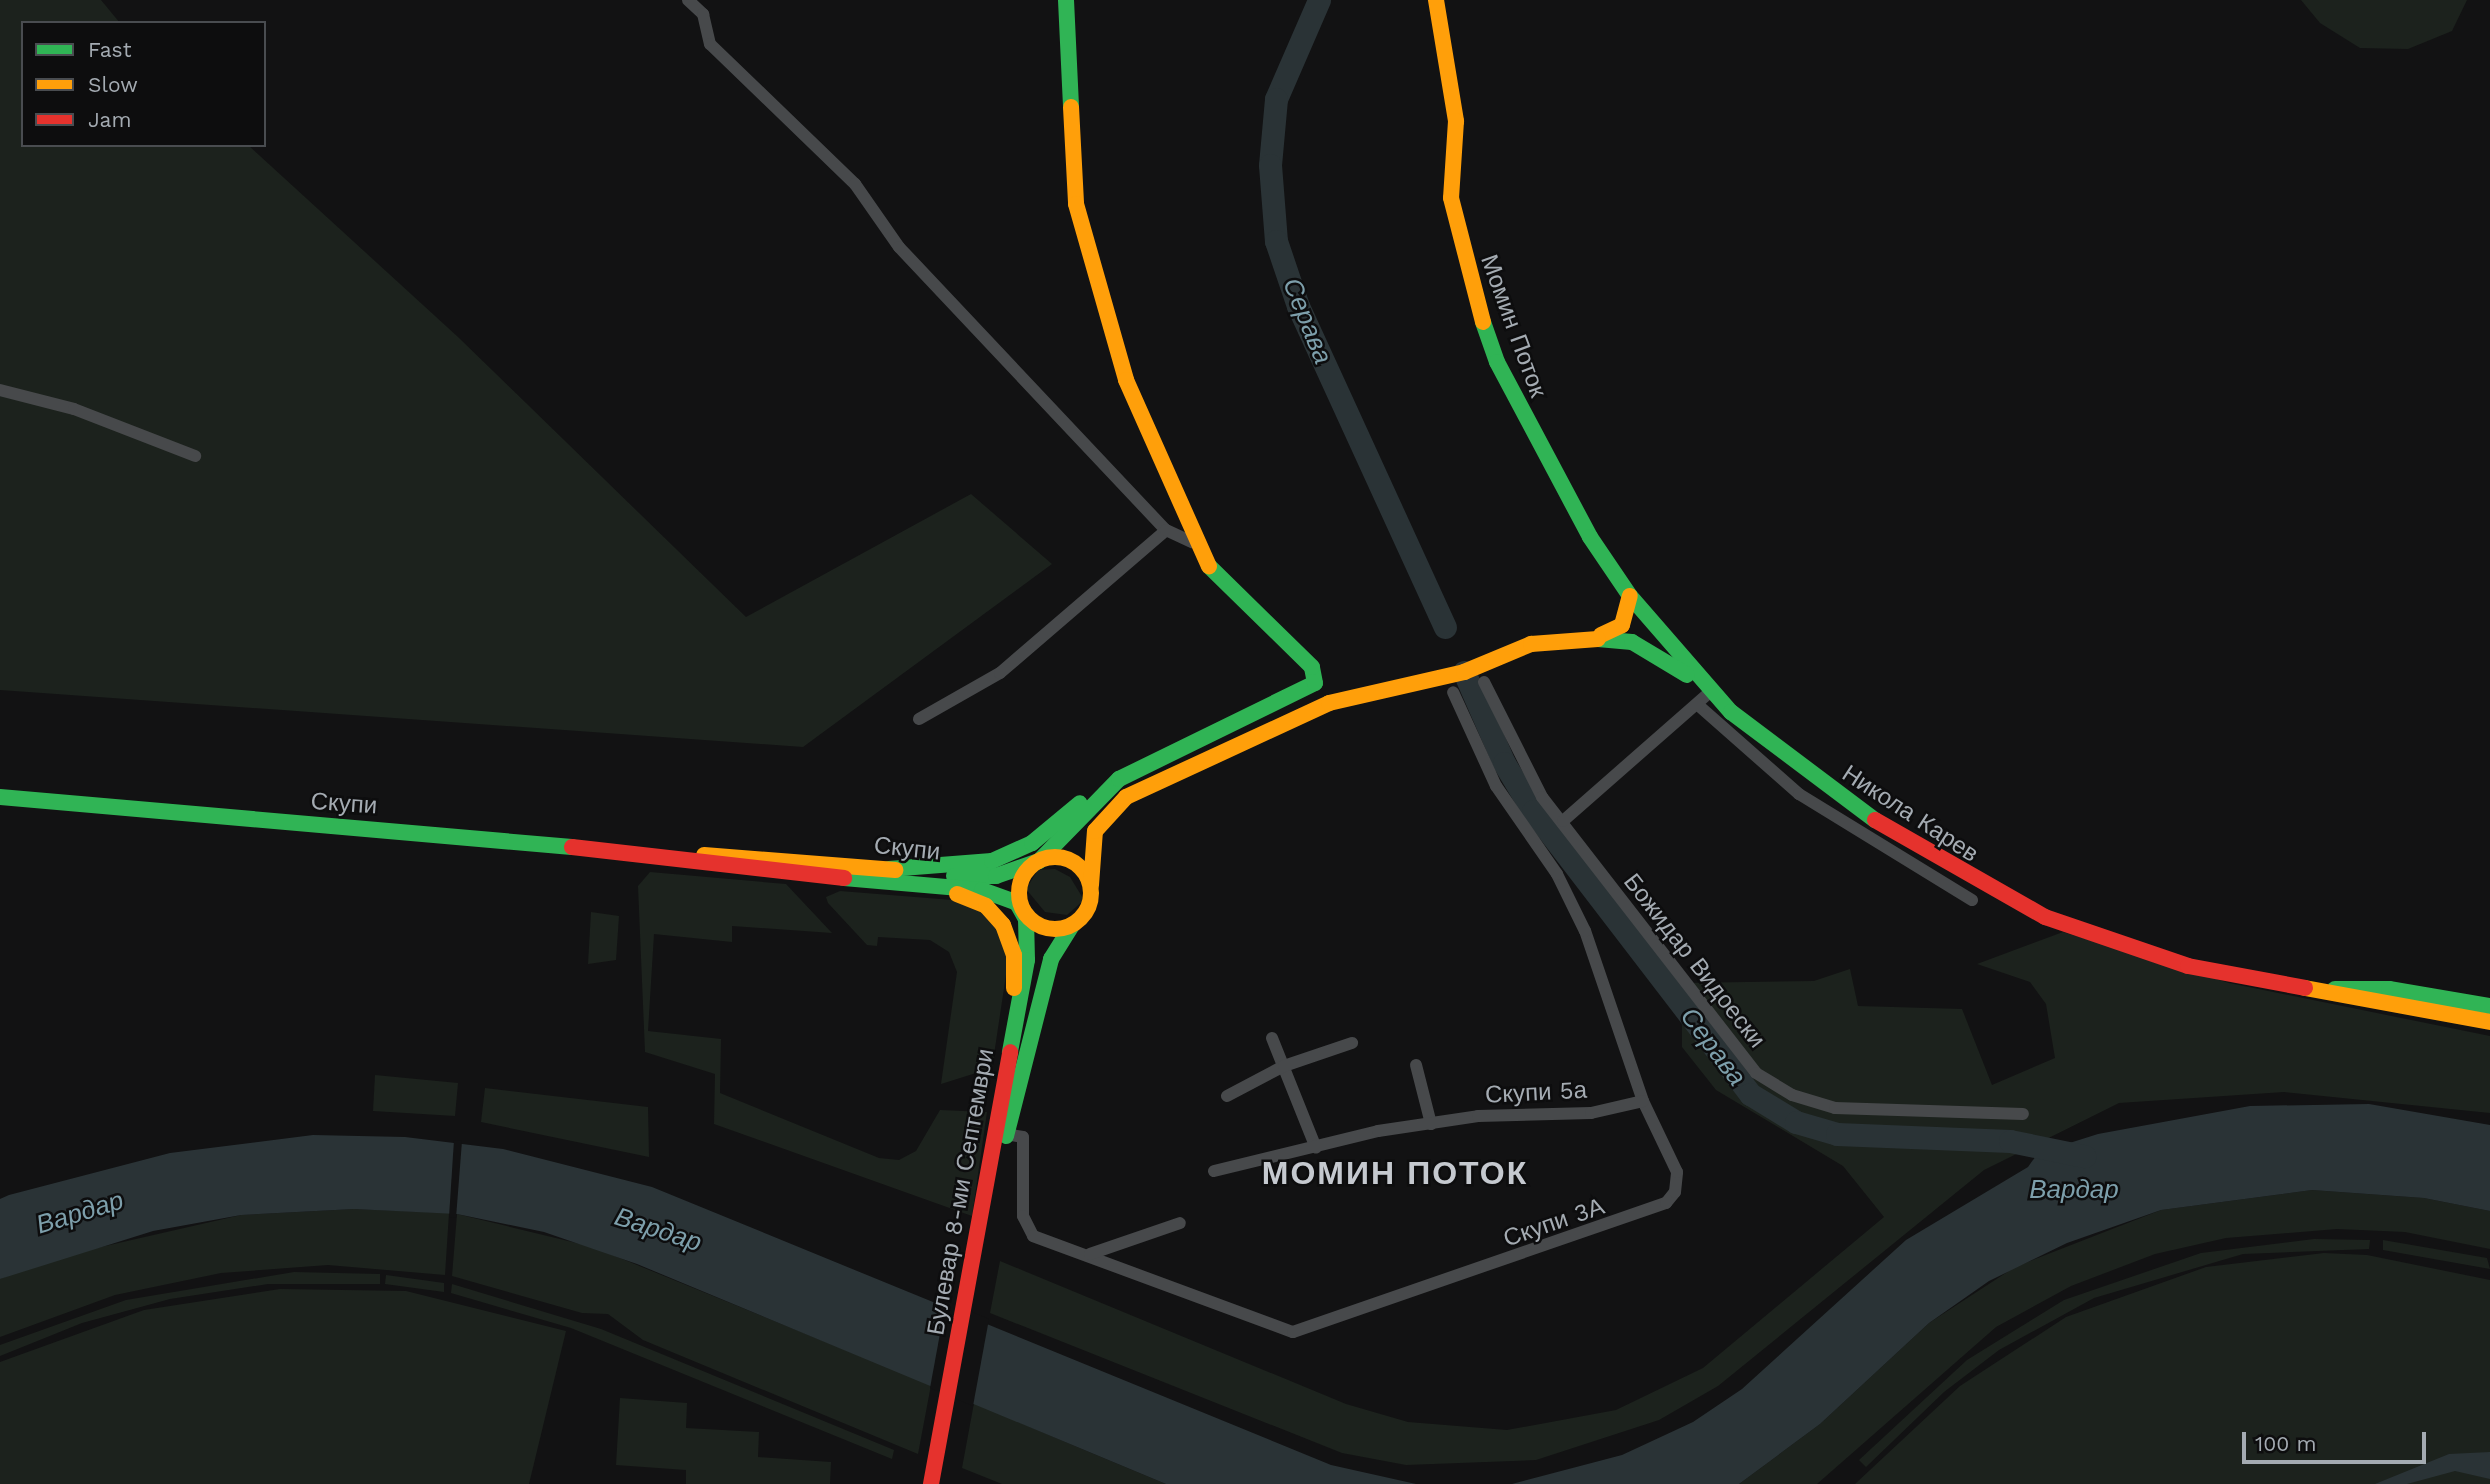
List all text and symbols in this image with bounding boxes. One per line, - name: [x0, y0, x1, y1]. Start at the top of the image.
- legend: [21, 21, 266, 147]
- text: Fast: [88, 37, 132, 62]
- text: Slow: [88, 72, 138, 97]
- text: Jam: [88, 107, 131, 132]
- street label: Момин Поток: [1474, 251, 1552, 401]
- water label: Серава: [1276, 274, 1338, 368]
- street label: Никола Карев: [1836, 759, 1984, 869]
- street label: Скупи: [310, 787, 378, 821]
- street label: Скупи: [872, 831, 942, 867]
- street label: Божидар Видоески: [1617, 868, 1771, 1054]
- water label: Серава: [1674, 1002, 1752, 1092]
- street label: Булевар 8-ми Септември: [922, 1047, 1000, 1337]
- street label: Скупи 5а: [1484, 1076, 1588, 1110]
- district label: МОМИН ПОТОК: [1263, 1154, 1527, 1192]
- water label: Вардар: [2029, 1174, 2119, 1206]
- water label: Вардар: [33, 1185, 127, 1241]
- street label: Скупи 3А: [1500, 1192, 1608, 1254]
- water label: Вардар: [611, 1201, 705, 1259]
- scale bar: [2245, 1418, 2429, 1462]
- text: 100 m: [2255, 1431, 2317, 1456]

